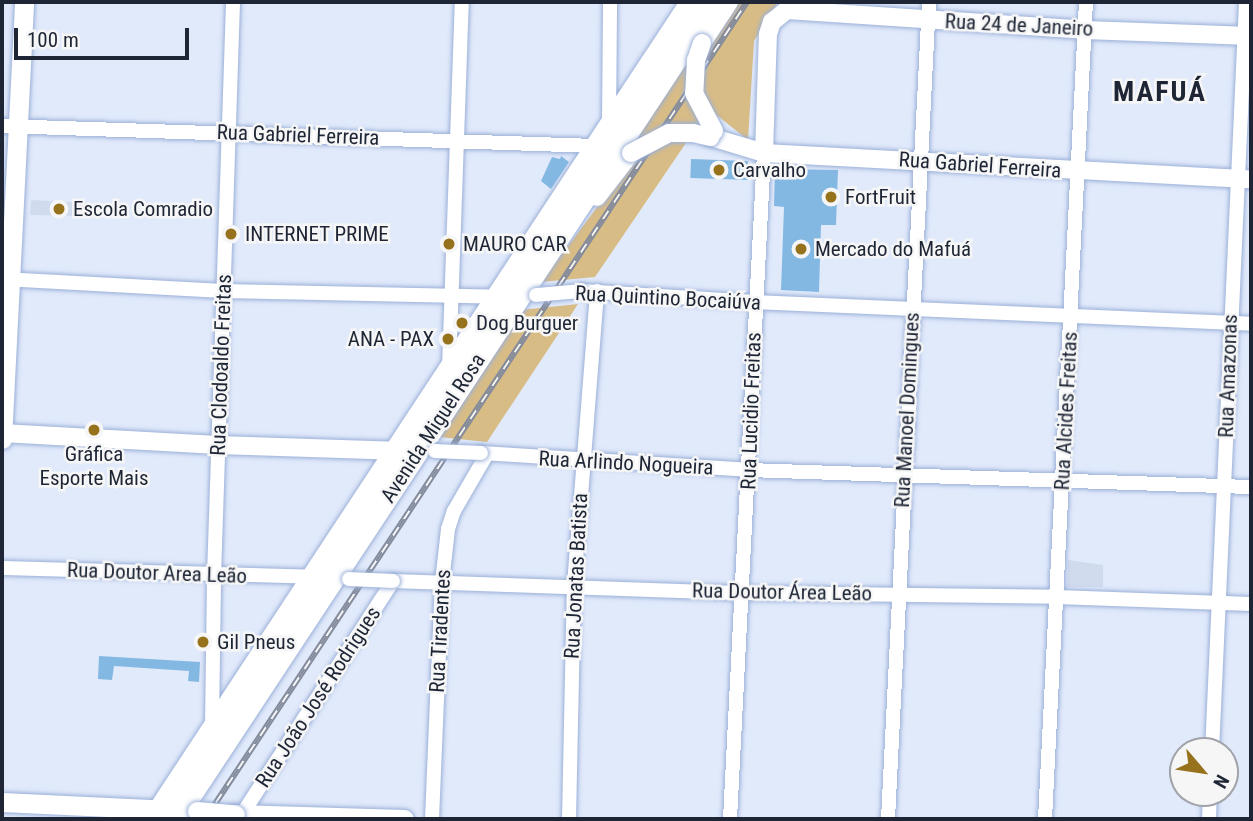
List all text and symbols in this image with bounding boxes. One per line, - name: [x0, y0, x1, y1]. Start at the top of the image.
- street label: Rua 24 de Janeiro: [944, 9, 1094, 41]
- scale bar: [18, 14, 192, 58]
- text: 100 m: [27, 28, 79, 52]
- district label: MAFUÁ: [1114, 75, 1206, 109]
- street label: Rua Gabriel Ferreira: [216, 120, 380, 150]
- street label: Rua Gabriel Ferreira: [898, 147, 1062, 183]
- place label: Carvalho: [733, 157, 806, 183]
- marker: Carvalho: [711, 162, 727, 178]
- place label: FortFruit: [845, 184, 916, 210]
- marker: FortFruit: [823, 189, 839, 205]
- place label: Escola Comradio: [73, 196, 213, 222]
- marker: Escola Comradio: [51, 201, 67, 217]
- place label: INTERNET PRIME: [245, 221, 389, 247]
- marker: INTERNET PRIME: [223, 226, 239, 242]
- place label: MAURO CAR: [463, 231, 567, 257]
- marker: MAURO CAR: [441, 236, 457, 252]
- place label: Mercado do Mafuá: [815, 236, 971, 262]
- marker: Mercado do Mafuá: [793, 241, 809, 257]
- street label: Rua Clodoaldo Freitas: [205, 274, 237, 456]
- street label: Rua Quintino Bocaiúva: [574, 281, 762, 315]
- place label: Dog Burguer: [476, 310, 578, 336]
- street label: Rua Manoel Domingues: [889, 312, 925, 508]
- street label: Rua Amazonas: [1213, 314, 1243, 438]
- marker: Dog Burguer: [454, 315, 470, 331]
- place label: ANA - PAX: [348, 326, 434, 352]
- marker: ANA - PAX: [440, 331, 456, 347]
- street label: Rua Alcides Freitas: [1049, 331, 1083, 491]
- street label: Rua Lucidio Freitas: [736, 332, 766, 490]
- street label: Avenida Miguel Rosa: [375, 349, 491, 507]
- marker: Gráfica Esporte Mais: [86, 422, 102, 438]
- place label: Gráfica Esporte Mais: [39, 441, 149, 491]
- street label: Rua Arlindo Nogueira: [538, 446, 714, 480]
- street label: Rua Jonatas Batista: [559, 492, 593, 660]
- street label: Rua Doutor Area Leão: [67, 557, 247, 589]
- street label: Rua Tiradentes: [424, 568, 456, 694]
- street label: Rua Doutor Área Leão: [692, 578, 872, 606]
- street label: Rua João José Rodrigues: [250, 602, 386, 792]
- place label: Gil Pneus: [217, 629, 295, 655]
- marker: Gil Pneus: [195, 634, 211, 650]
- north arrow: [1169, 737, 1239, 807]
- text: N: [1208, 771, 1234, 792]

